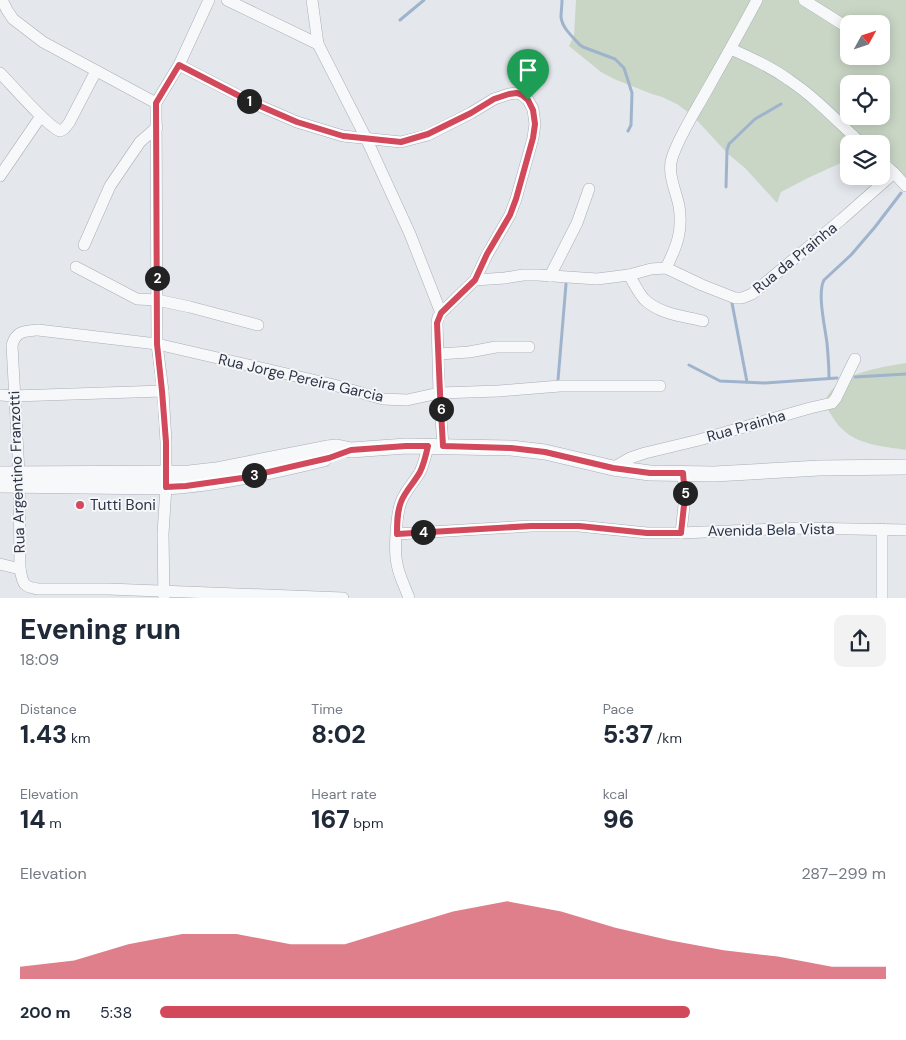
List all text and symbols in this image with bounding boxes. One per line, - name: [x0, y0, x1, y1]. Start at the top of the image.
- north arrow: [840, 15, 890, 65]
- map controls: [840, 15, 890, 185]
- pin: [507, 49, 549, 100]
- icon: arrive: [514, 56, 542, 84]
- button: locate: [840, 75, 890, 125]
- pin: 1: [236, 88, 262, 114]
- text: 1: [247, 92, 252, 110]
- button: layers: [840, 135, 890, 185]
- street label: Rua da Prainha: [749, 218, 841, 298]
- pin: 2: [144, 266, 170, 290]
- text: 2: [153, 269, 162, 287]
- street label: Rua Jorge Pereira Garcia: [216, 349, 386, 407]
- street label: Rua Argentino Franzotti: [4, 391, 30, 553]
- pin: 6: [428, 396, 454, 422]
- text: 6: [437, 400, 446, 418]
- street label: Rua Prainha: [704, 405, 788, 447]
- pin: 3: [242, 462, 266, 488]
- text: 3: [250, 466, 259, 484]
- pin: 5: [672, 480, 698, 506]
- text: 5: [681, 484, 690, 502]
- place label: Tutti Boni: [90, 495, 156, 515]
- marker: Tutti Boni: [74, 499, 86, 511]
- street label: Avenida Bela Vista: [707, 519, 835, 541]
- pin: 4: [410, 520, 436, 544]
- text: 4: [419, 523, 428, 541]
- text: Evening run: [20, 611, 181, 648]
- button: share: [834, 615, 886, 667]
- text: 18:09: [20, 649, 59, 670]
- text: Distance: [20, 700, 77, 718]
- text: Time: [311, 700, 343, 718]
- text: Pace: [603, 700, 634, 718]
- text: 1.43: [20, 718, 67, 751]
- text: 8:02: [311, 718, 366, 751]
- text: 5:37: [603, 718, 653, 751]
- text: km: [67, 729, 90, 747]
- text: /km: [653, 729, 682, 747]
- text: Elevation: [20, 785, 78, 803]
- text: Heart rate: [311, 785, 377, 803]
- text: kcal: [603, 785, 628, 803]
- text: 14: [20, 803, 46, 836]
- text: 167: [311, 803, 350, 836]
- text: 96: [603, 803, 634, 836]
- text: m: [46, 814, 62, 832]
- text: bpm: [350, 814, 383, 832]
- text: Elevation: [20, 863, 87, 884]
- text: 287–299 m: [801, 863, 886, 884]
- text: 200 m: [20, 1002, 71, 1023]
- text: 5:38: [100, 1002, 132, 1023]

